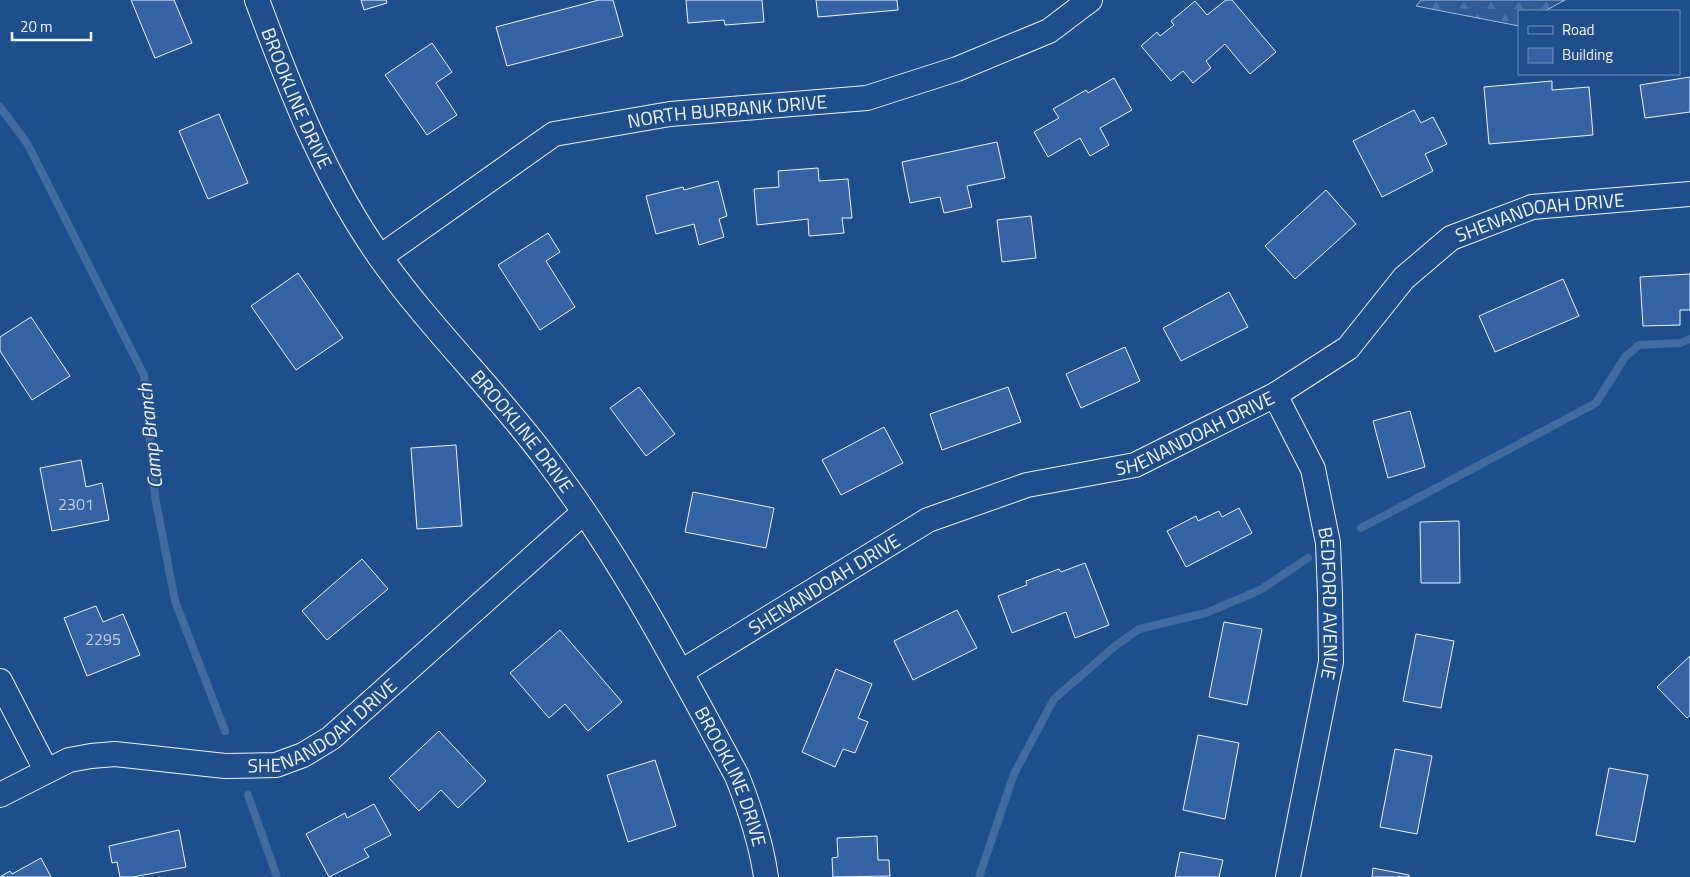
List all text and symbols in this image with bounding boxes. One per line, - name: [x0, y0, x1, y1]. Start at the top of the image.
- scale bar: [12, 10, 91, 42]
- legend: [1518, 10, 1680, 75]
- text: 20 m: [20, 15, 53, 38]
- text: Road: [1562, 18, 1594, 41]
- street label: BROOKLINE DRIVE: [255, 23, 340, 174]
- text: Building: [1562, 43, 1613, 66]
- street label: NORTH BURBANK DRIVE: [625, 86, 828, 135]
- street label: SHENANDOAH DRIVE: [1451, 184, 1625, 249]
- street label: BROOKLINE DRIVE: [464, 363, 582, 499]
- water label: Camp Branch: [128, 381, 170, 490]
- street label: SHENANDOAH DRIVE: [1113, 383, 1279, 482]
- house number: 2301: [58, 492, 94, 516]
- street label: BEDFORD AVENUE: [1311, 524, 1347, 682]
- street label: SHENANDOAH DRIVE: [742, 526, 905, 641]
- house number: 2295: [85, 627, 121, 651]
- street label: SHENANDOAH DRIVE: [247, 671, 403, 780]
- street label: BROOKLINE DRIVE: [688, 701, 775, 849]

